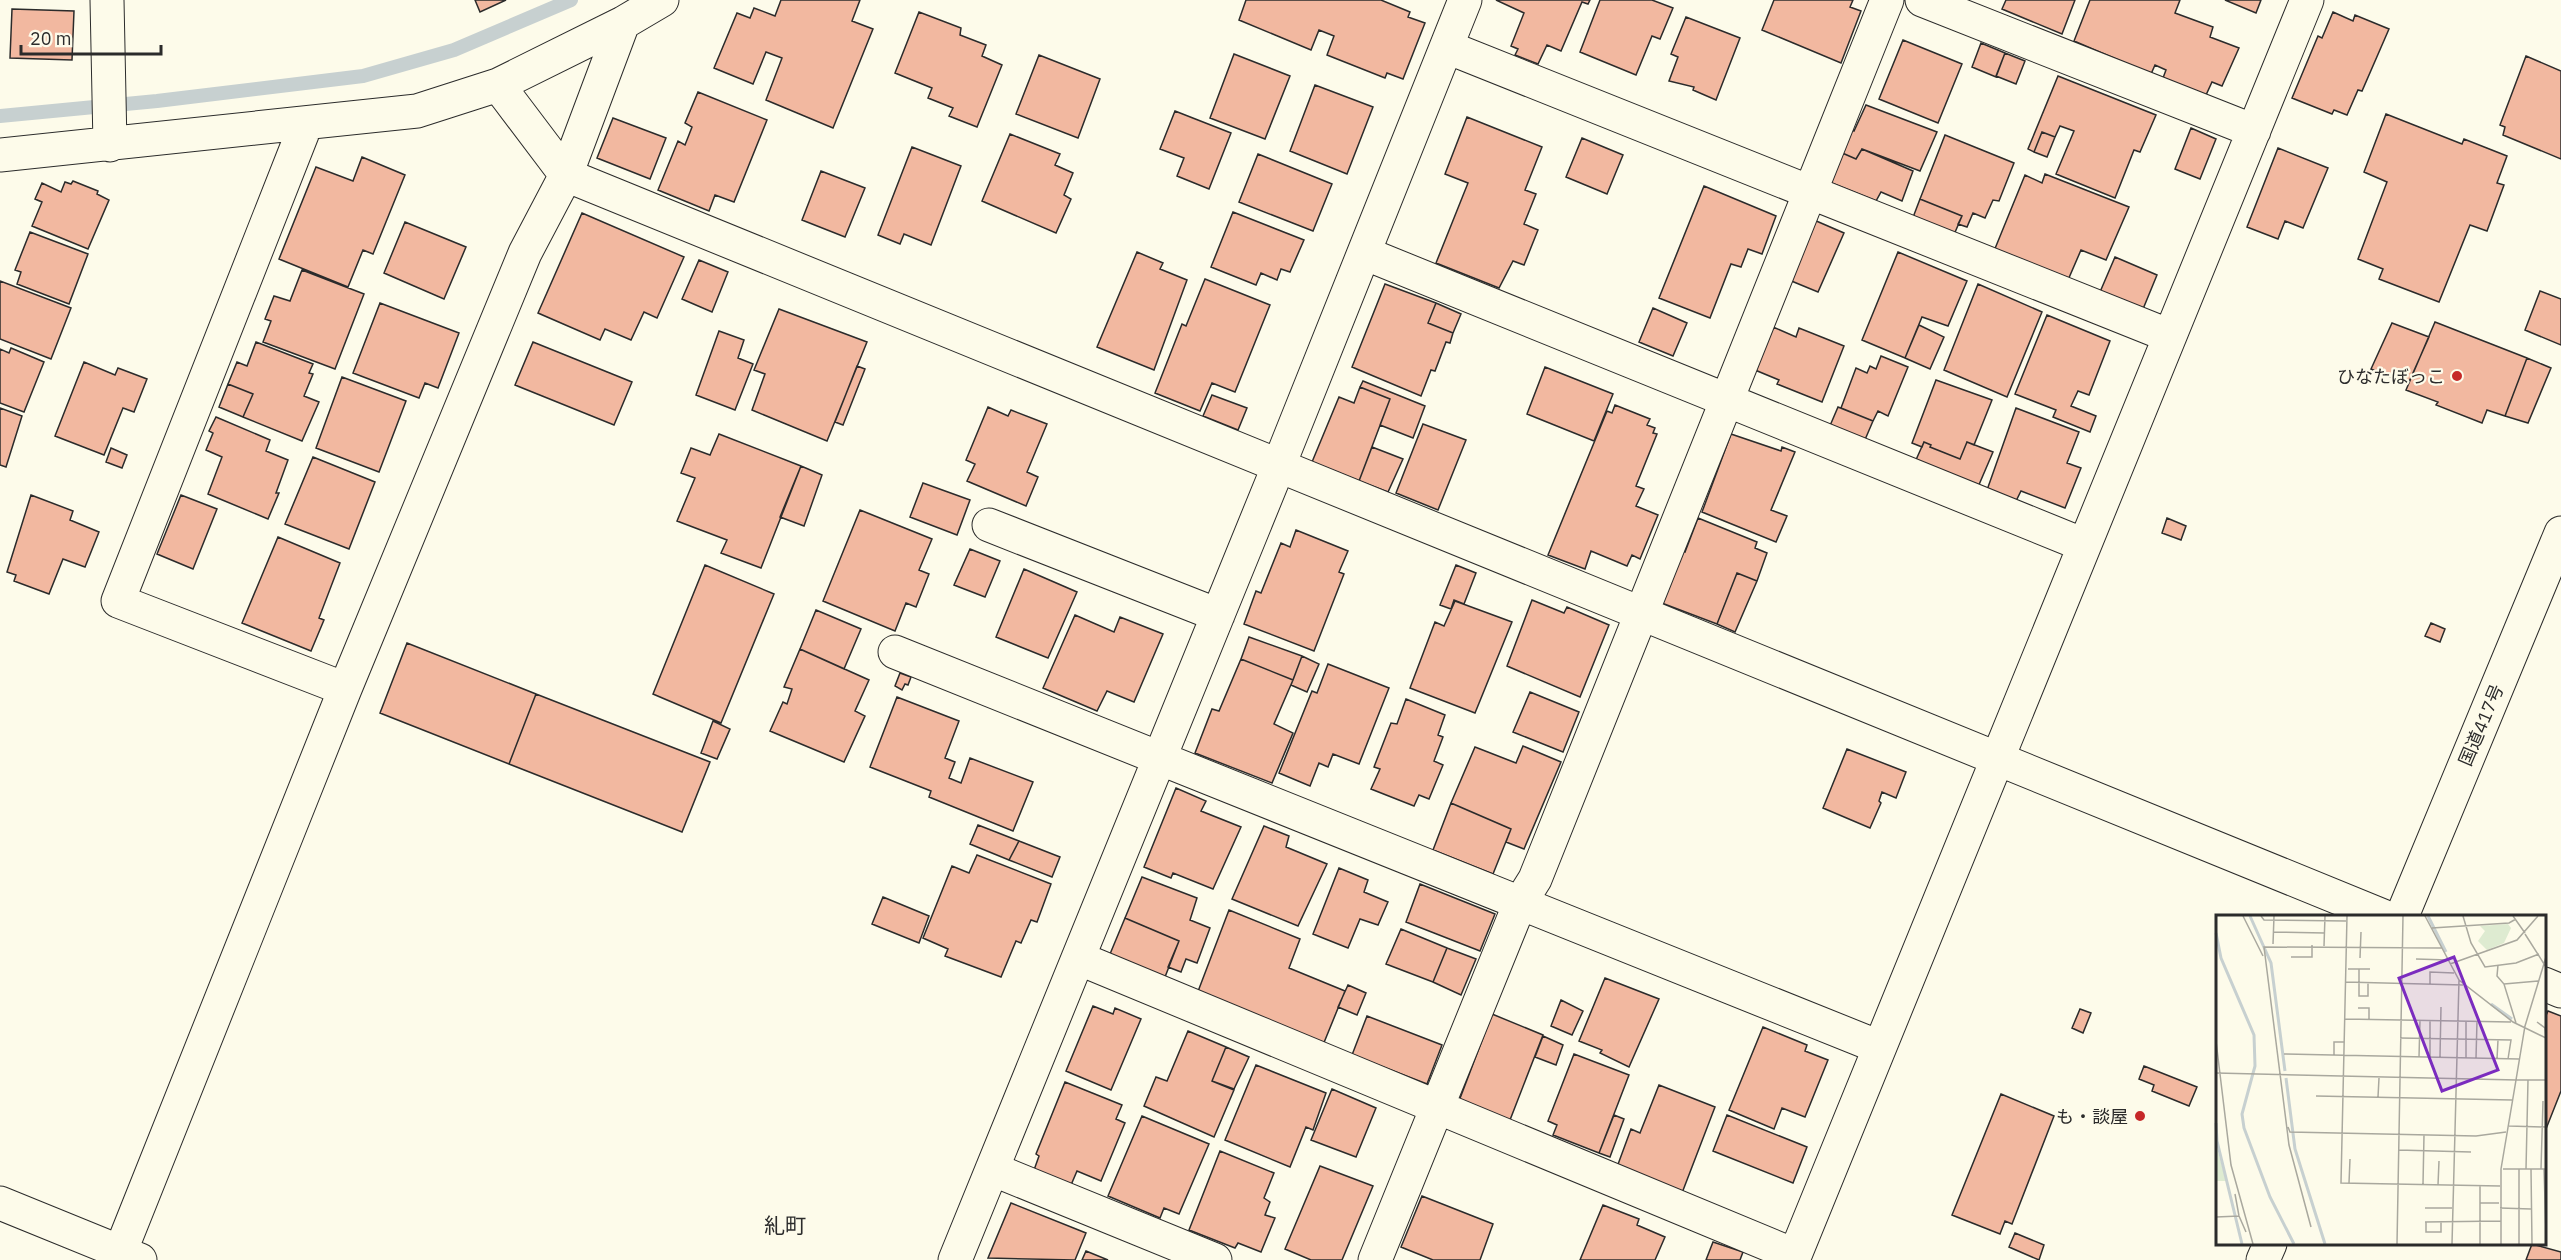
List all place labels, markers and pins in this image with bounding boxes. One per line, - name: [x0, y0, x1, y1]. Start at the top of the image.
- place label: ひなたぼっこ: [2337, 365, 2445, 388]
- marker: ひなたぼっこ: [2450, 369, 2464, 383]
- place label: も・談屋: [2056, 1105, 2128, 1128]
- marker: も・談屋: [2133, 1109, 2147, 1123]

